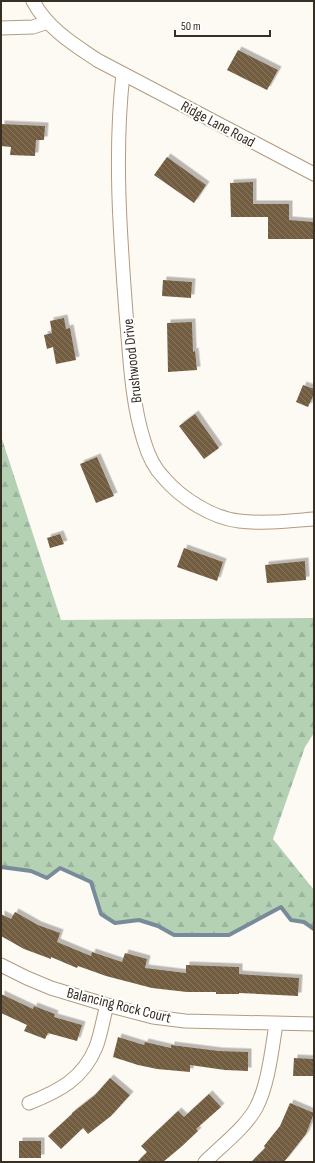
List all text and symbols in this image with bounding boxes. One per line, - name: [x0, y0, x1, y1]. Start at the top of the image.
- scale bar: [175, 12, 270, 38]
- text: 50 m: [181, 19, 201, 34]
- street label: Ridge Lane Road: [177, 97, 258, 152]
- street label: Brushwood Drive: [119, 318, 146, 404]
- street label: Balancing Rock Court: [65, 983, 173, 1028]

